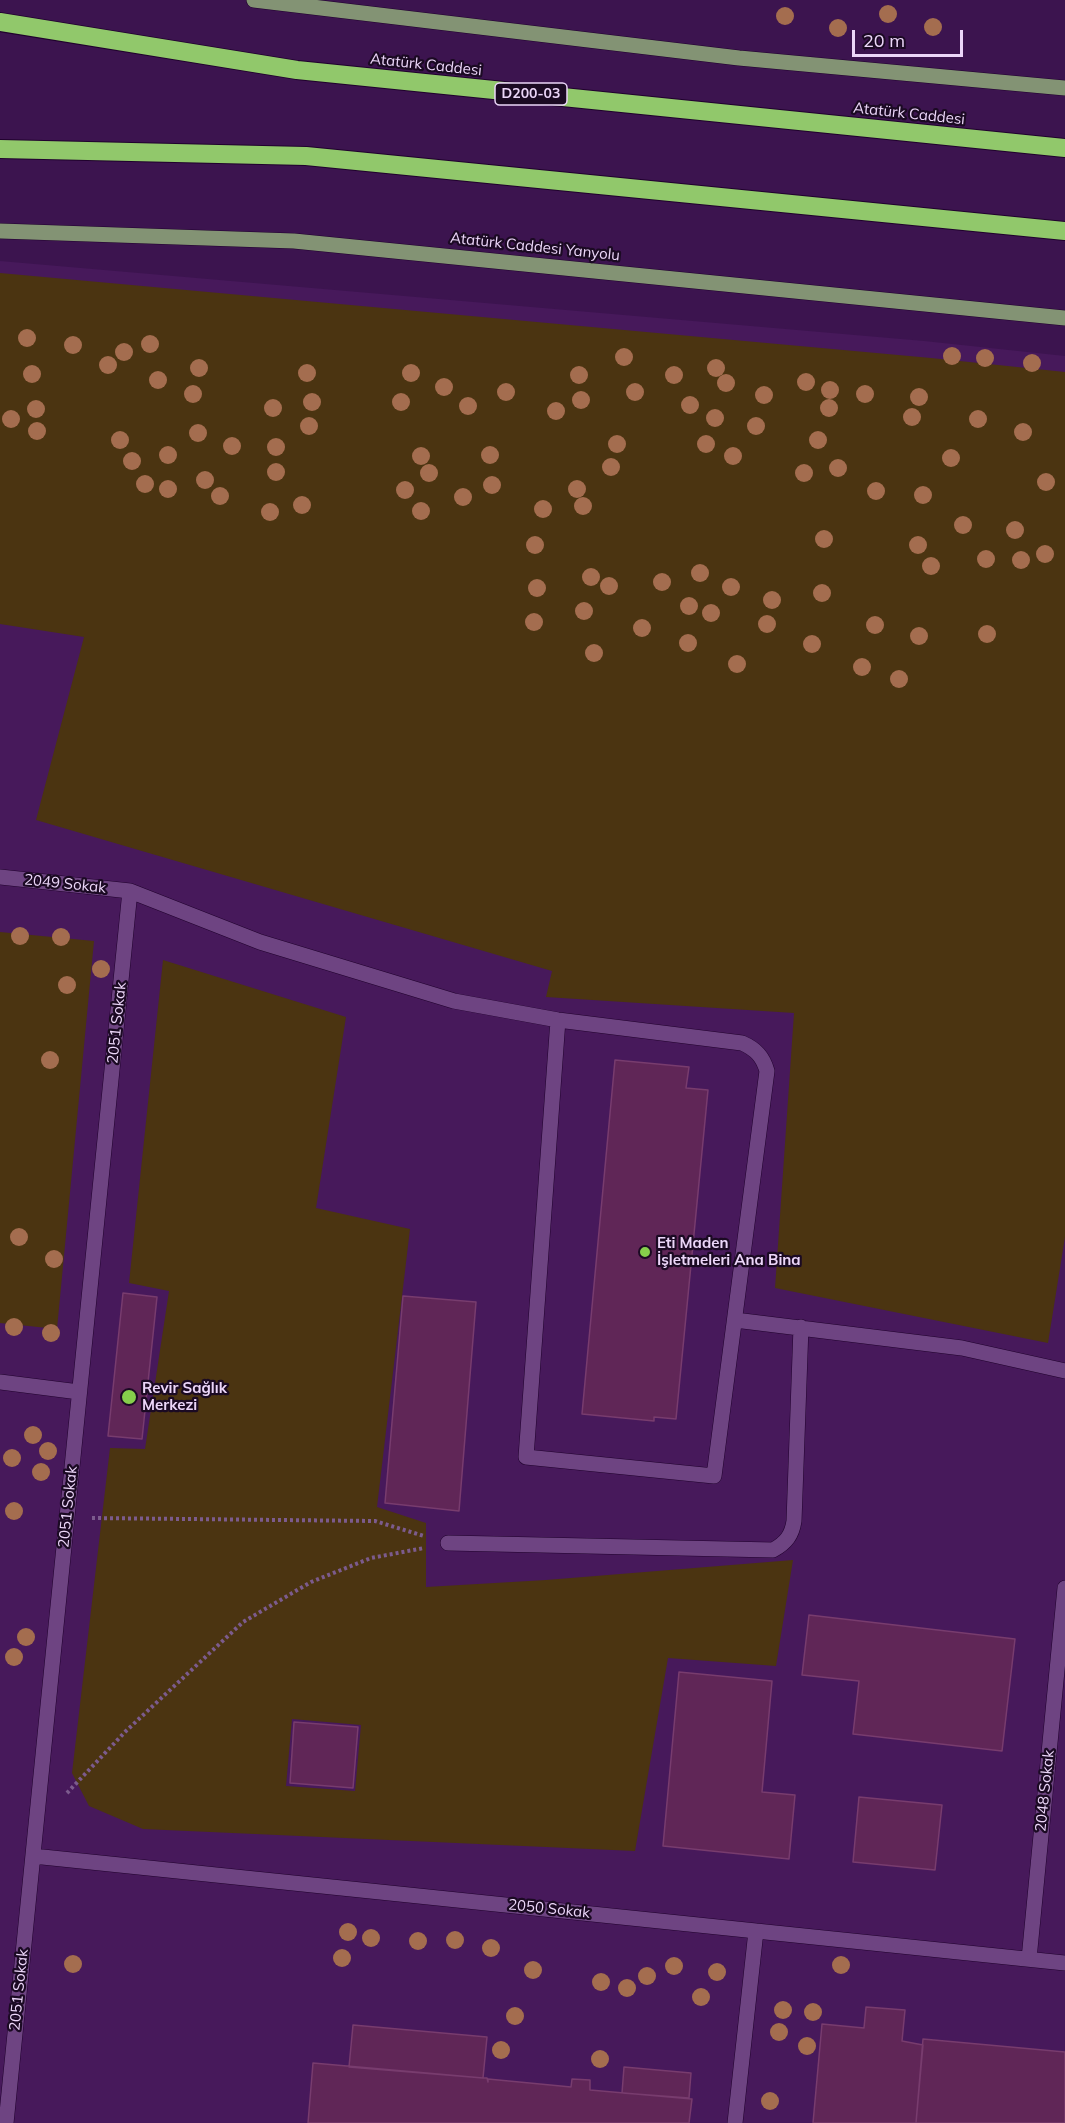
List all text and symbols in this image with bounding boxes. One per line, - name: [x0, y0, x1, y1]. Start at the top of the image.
- scale bar: [855, 18, 966, 56]
- text: 20 m: [863, 29, 905, 52]
- street label: Atatürk Caddesi: [369, 50, 483, 80]
- road number: D200-03: [495, 83, 567, 105]
- street label: Atatürk Caddesi: [852, 99, 966, 129]
- street label: Atatürk Caddesi Yanyolu: [449, 229, 621, 265]
- street label: 2049 Sokak: [23, 871, 107, 897]
- street label: 2051 Sokak: [104, 981, 130, 1065]
- place label: Eti Maden İşletmeleri Ana Bina: [657, 1234, 801, 1269]
- marker: Eti Maden İşletmeleri Ana Bina: [638, 1245, 652, 1259]
- place label: Revir Sağlık Merkezi: [142, 1379, 227, 1414]
- marker: Revir Sağlık Merkezi: [120, 1388, 138, 1406]
- street label: 2051 Sokak: [55, 1465, 81, 1549]
- street label: 2048 Sokak: [1032, 1749, 1058, 1833]
- street label: 2050 Sokak: [507, 1896, 591, 1922]
- street label: 2051 Sokak: [6, 1948, 32, 2032]

